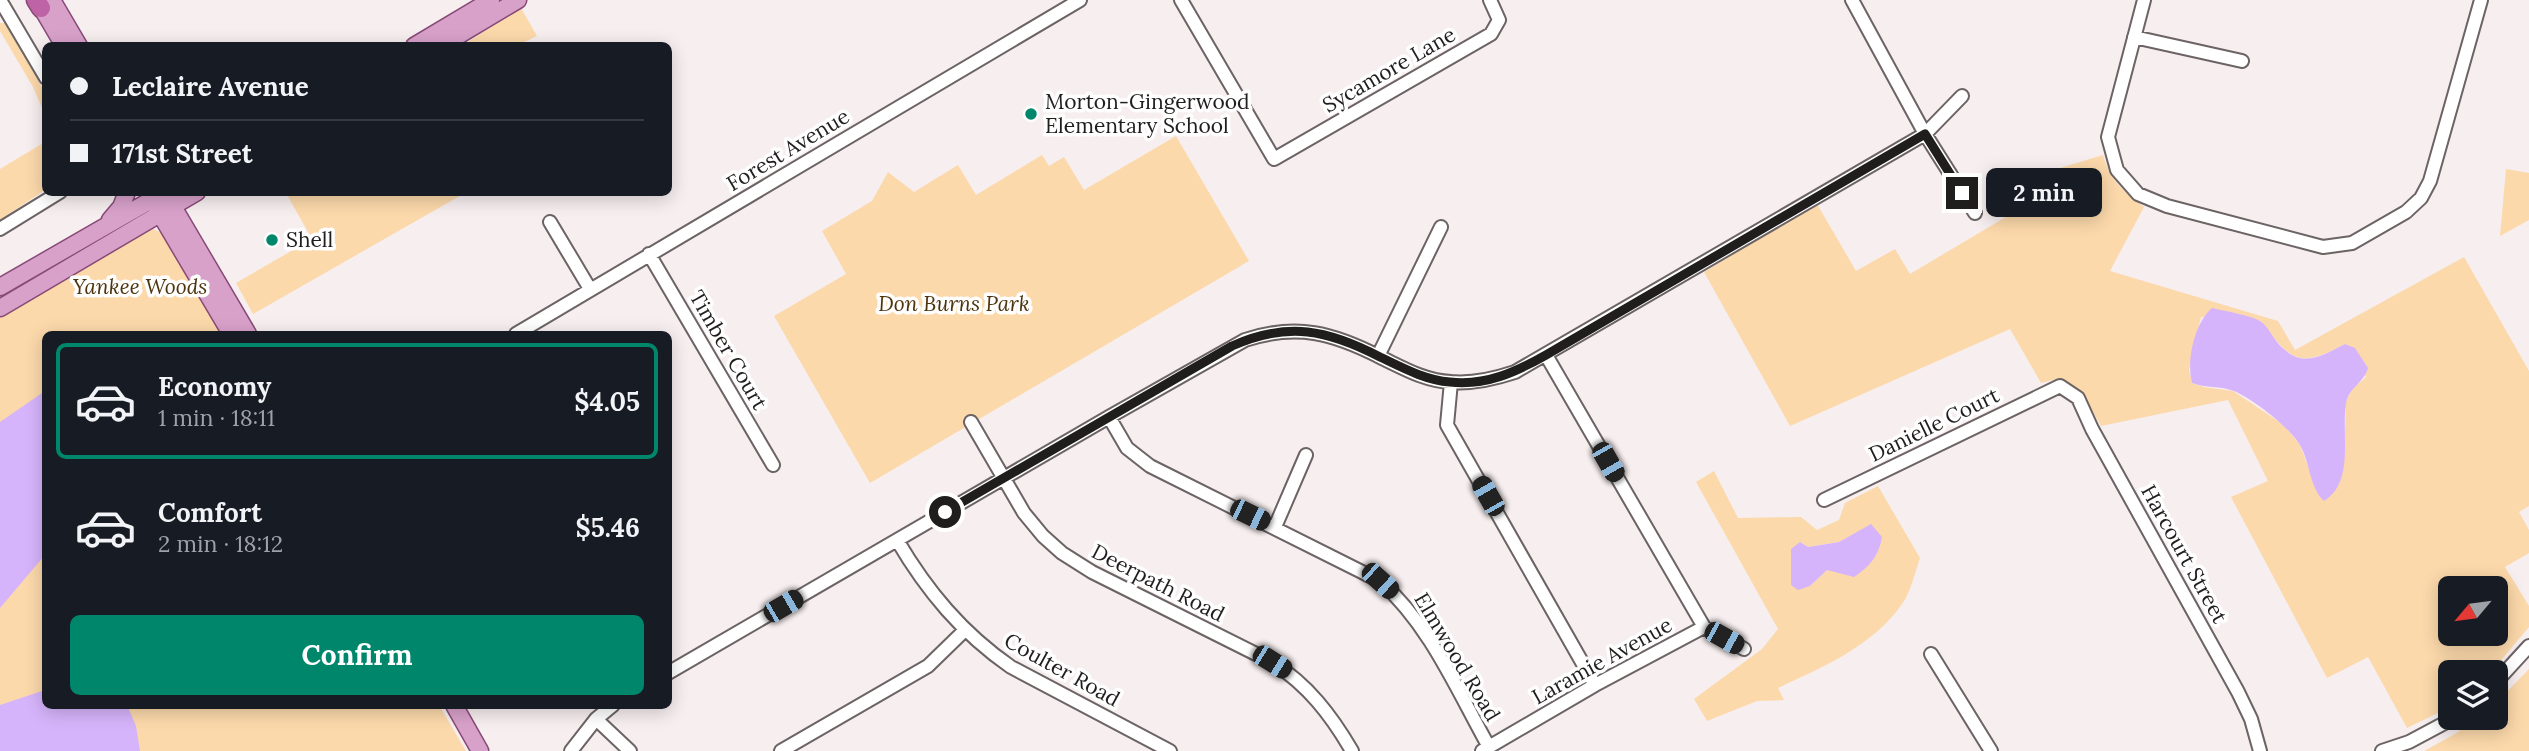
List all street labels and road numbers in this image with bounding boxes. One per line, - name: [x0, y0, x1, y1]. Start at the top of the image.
- street label: Sycamore Lane: [1317, 21, 1460, 119]
- street label: Forest Avenue: [721, 102, 854, 197]
- street label: Timber Court: [683, 285, 774, 415]
- street label: Danielle Court: [1864, 381, 2004, 468]
- street label: Harcourt Street: [2135, 480, 2234, 629]
- street label: Deerpath Road: [1087, 537, 1229, 628]
- street label: Elmwood Road: [1408, 587, 1506, 726]
- street label: Laramie Avenue: [1527, 611, 1677, 710]
- street label: Coulter Road: [1000, 627, 1125, 712]

